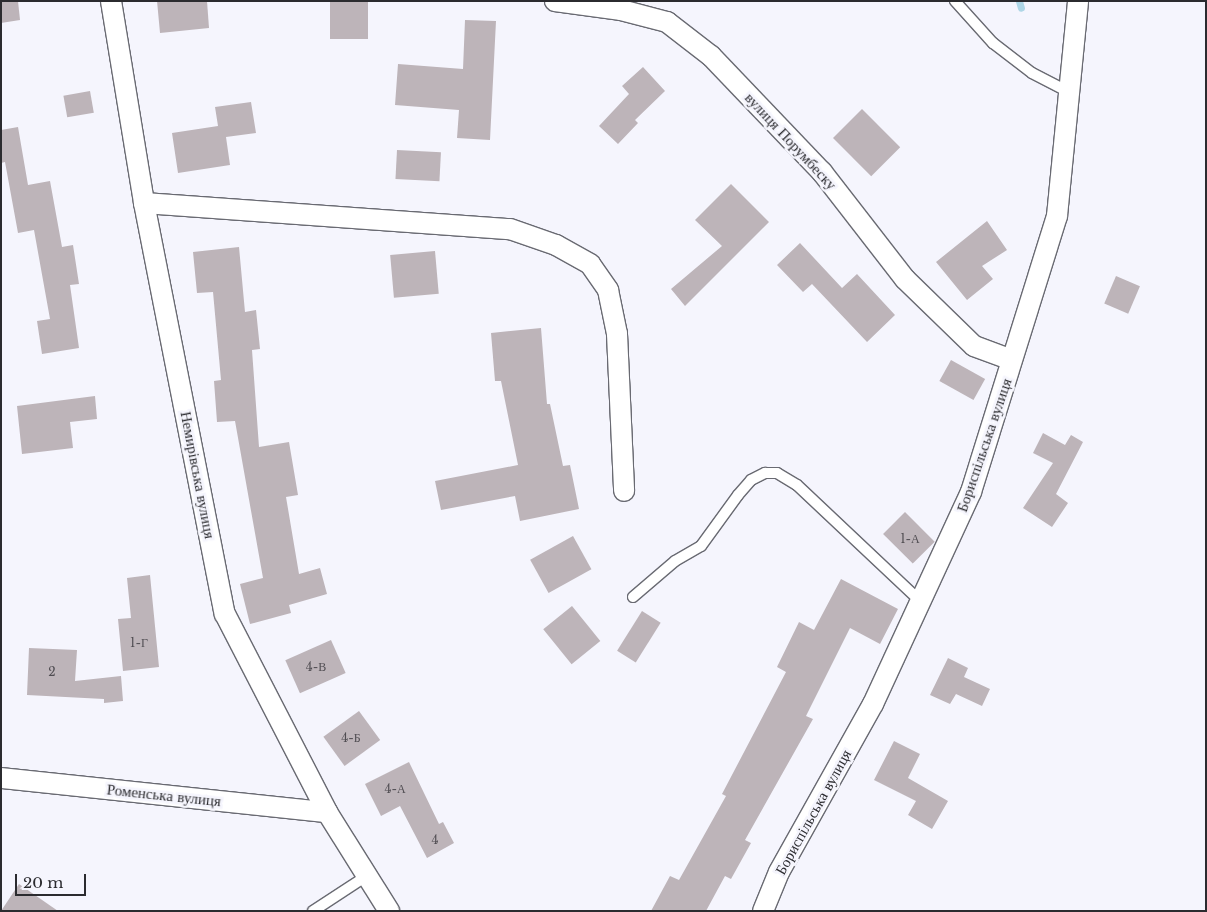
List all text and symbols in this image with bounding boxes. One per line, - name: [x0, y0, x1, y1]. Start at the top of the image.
- street label: вулиця Порумбеску: [741, 89, 841, 193]
- street label: Бориспільська вулиця: [953, 376, 1015, 514]
- street label: Немирівська вулиця: [177, 410, 219, 540]
- house number: 1-А: [900, 532, 920, 546]
- house number: 1-Г: [130, 636, 148, 650]
- house number: 4-В: [306, 660, 326, 674]
- house number: 2: [48, 665, 56, 679]
- house number: 4-Б: [341, 731, 361, 745]
- street label: Бориспільська вулиця: [771, 746, 855, 878]
- street label: Роменська вулиця: [106, 780, 222, 810]
- house number: 4-А: [384, 782, 406, 796]
- house number: 4: [431, 833, 439, 847]
- scale bar: [18, 864, 89, 896]
- text: 20 m: [23, 873, 63, 892]

